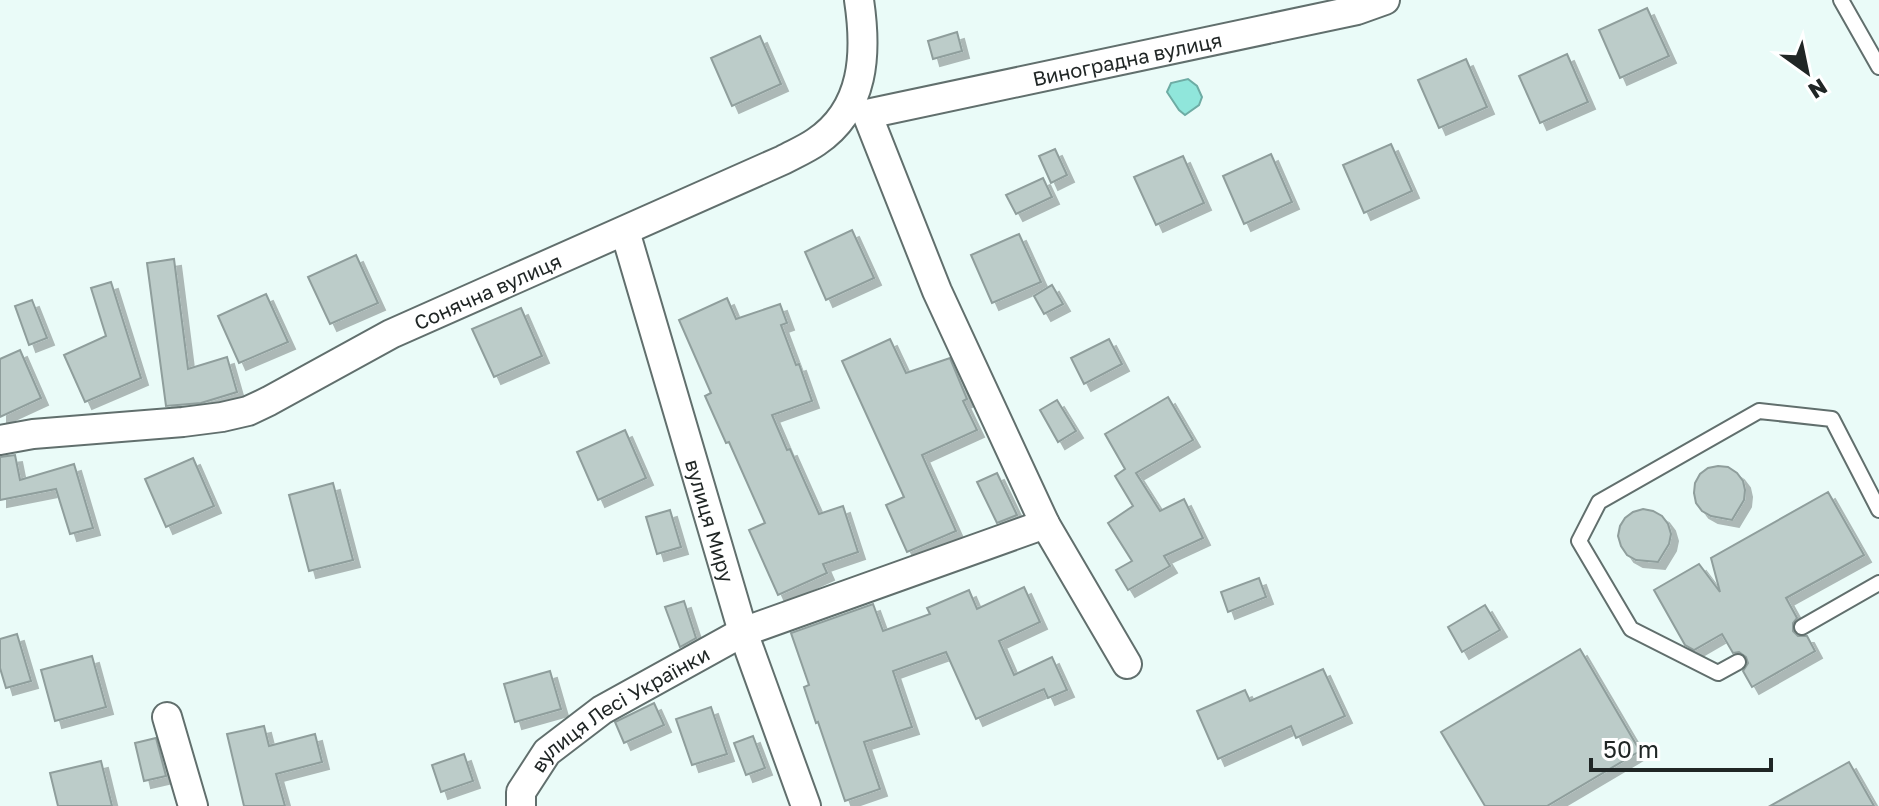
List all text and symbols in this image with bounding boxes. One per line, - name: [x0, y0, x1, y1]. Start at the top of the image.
- street label: Виноградна вулиця: [1030, 27, 1224, 91]
- north arrow: [1767, 32, 1847, 112]
- text: N: [1804, 73, 1833, 105]
- street label: Сонячна вулиця: [410, 248, 565, 334]
- street label: вулиця Миру: [681, 456, 740, 585]
- street label: вулиця Лесі Українки: [525, 641, 713, 776]
- scale bar: [1591, 722, 1771, 772]
- text: 50 m: [1603, 734, 1659, 763]

